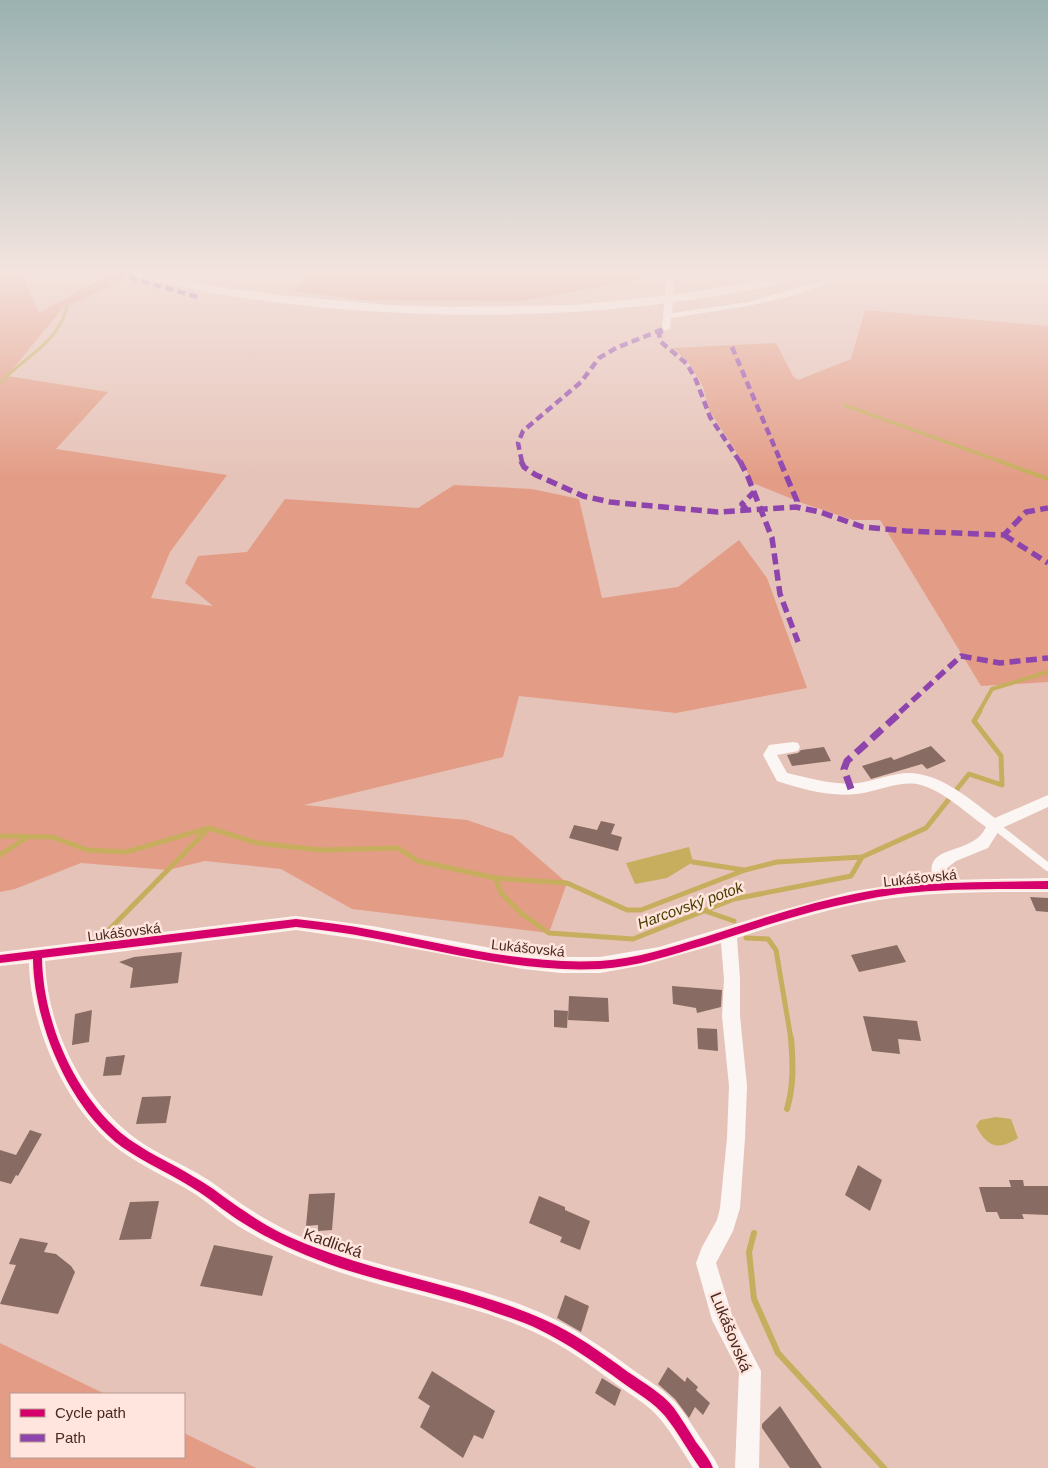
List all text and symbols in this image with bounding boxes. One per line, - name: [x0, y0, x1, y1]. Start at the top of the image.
- street label: Lukášovská: [882, 866, 958, 890]
- water label: Harcovský potok: [635, 878, 746, 932]
- street label: Lukášovská: [86, 920, 162, 944]
- street label: Lukášovská: [490, 936, 566, 960]
- street label: Kadlická: [302, 1225, 364, 1261]
- street label: Lukášovská: [707, 1290, 755, 1374]
- legend: [10, 1393, 185, 1458]
- text: Cycle path: [55, 1404, 126, 1421]
- text: Path: [55, 1429, 86, 1446]

